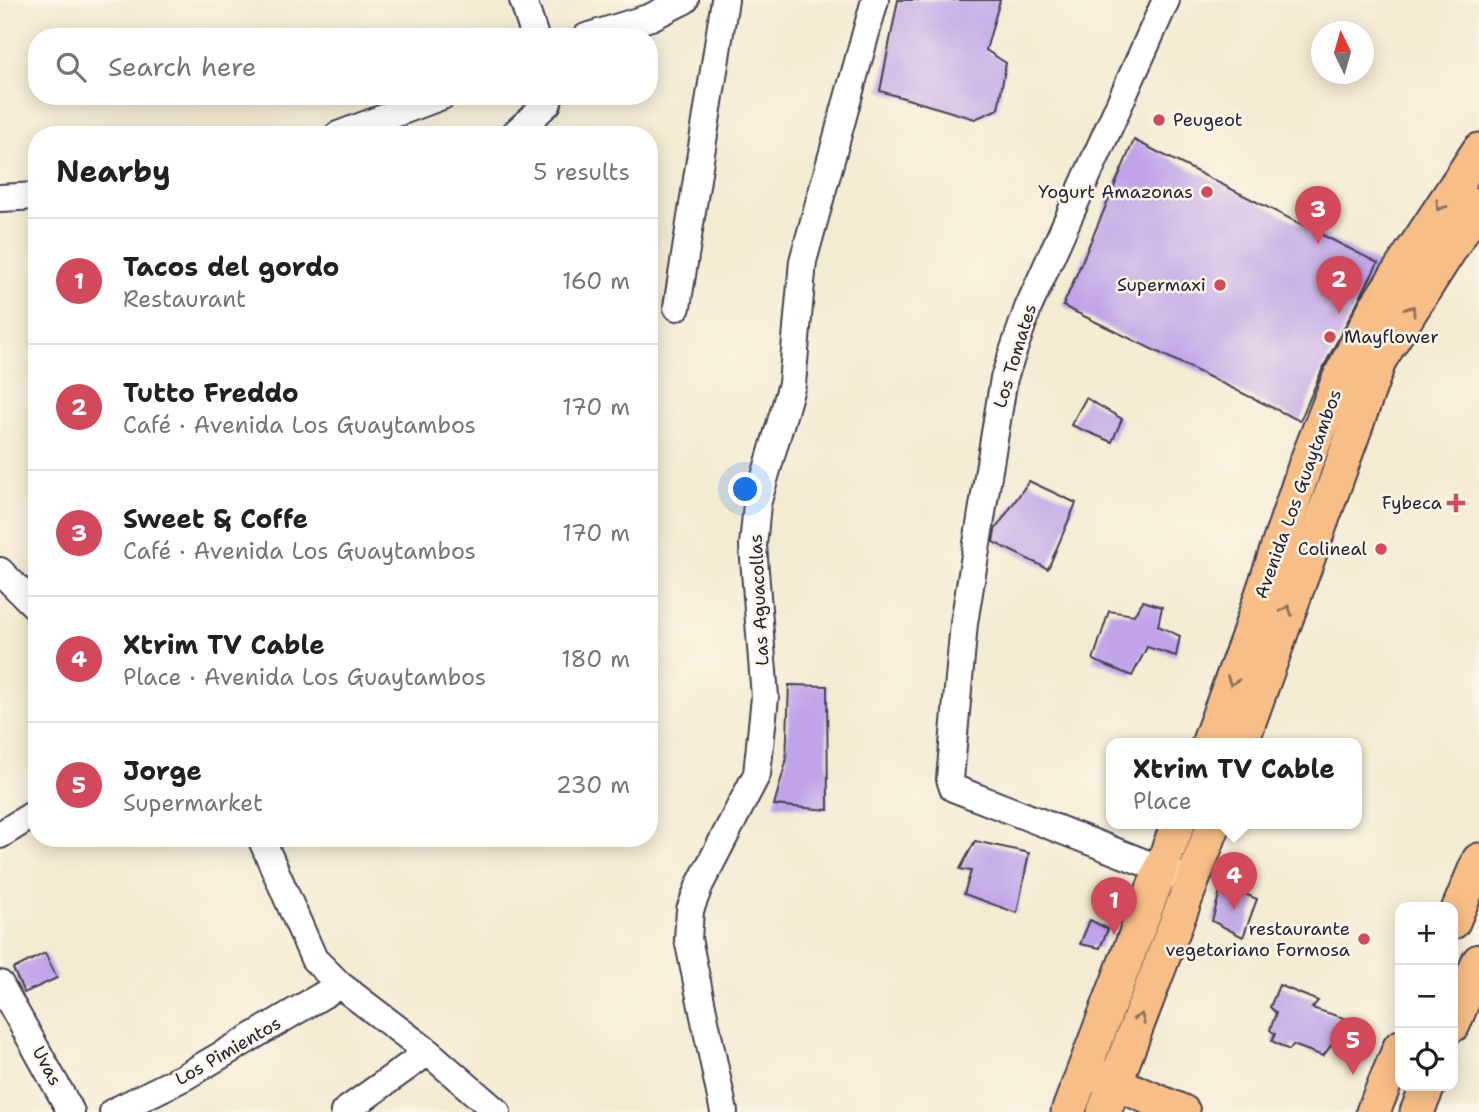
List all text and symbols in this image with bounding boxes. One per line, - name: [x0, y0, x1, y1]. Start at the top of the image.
- north arrow: [1311, 21, 1374, 84]
- search box: [28, 28, 658, 105]
- icon: search: [52, 48, 90, 86]
- text: Search here: [108, 49, 257, 84]
- place label: Peugeot: [1173, 108, 1243, 132]
- marker: Peugeot: [1151, 112, 1167, 128]
- text: Nearby: [56, 151, 171, 192]
- text: 5 results: [533, 157, 630, 187]
- place label: Yogurt Amazonas: [1038, 180, 1193, 204]
- marker: Yogurt Amazonas: [1199, 184, 1215, 200]
- pin: 3: [1295, 186, 1341, 244]
- one-way arrow: [1436, 198, 1449, 211]
- text: Tacos del gordo: [123, 249, 339, 284]
- pin: 2: [1316, 256, 1362, 314]
- text: 1: [74, 266, 84, 296]
- text: 160 m: [562, 266, 630, 296]
- place label: Supermaxi: [1117, 273, 1206, 297]
- marker: Supermaxi: [1212, 277, 1228, 293]
- text: Restaurant: [123, 284, 246, 314]
- street label: Los Tomates: [988, 301, 1042, 411]
- one-way arrow: [1403, 305, 1416, 318]
- place label: Mayflower: [1344, 325, 1439, 349]
- marker: Mayflower: [1322, 329, 1338, 345]
- text: Tutto Freddo: [123, 375, 299, 410]
- street label: Avenida Los Guaytambos: [1249, 386, 1347, 602]
- text: 2: [71, 392, 87, 422]
- text: 170 m: [562, 392, 630, 422]
- text: Café · Avenida Los Guaytambos: [123, 410, 476, 440]
- your location: [728, 472, 762, 506]
- place label: Fybeca: [1382, 491, 1442, 515]
- marker: Fybeca: [1448, 495, 1464, 511]
- text: Sweet & Coffe: [123, 501, 308, 536]
- text: 3: [71, 518, 87, 548]
- text: 170 m: [562, 518, 630, 548]
- street label: Las Aguacollas: [744, 534, 774, 666]
- text: Café · Avenida Los Guaytambos: [123, 536, 476, 566]
- place label: Colineal: [1298, 537, 1368, 561]
- marker: Colineal: [1373, 541, 1389, 557]
- one-way arrow: [1279, 604, 1293, 616]
- text: Xtrim TV Cable: [123, 627, 325, 662]
- text: 4: [71, 644, 87, 674]
- text: 180 m: [561, 644, 630, 674]
- text: Place · Avenida Los Guaytambos: [123, 662, 486, 692]
- one-way arrow: [1226, 674, 1240, 686]
- popup: [1106, 738, 1362, 829]
- text: Xtrim TV Cable: [1133, 751, 1335, 786]
- text: Jorge: [123, 753, 202, 788]
- text: 5: [72, 770, 86, 800]
- text: 230 m: [556, 770, 630, 800]
- text: Place: [1133, 786, 1192, 816]
- text: Supermarket: [123, 788, 263, 818]
- pin: 4: [1211, 852, 1257, 910]
- pin: 1: [1091, 877, 1137, 935]
- map controls: [1395, 902, 1458, 1091]
- button: +: [1395, 902, 1458, 965]
- place label: restaurante vegetariano Formosa: [1166, 917, 1350, 962]
- marker: restaurante vegetariano Formosa: [1356, 931, 1372, 947]
- button: −: [1395, 965, 1458, 1028]
- street label: Los Pimientos: [171, 1011, 285, 1091]
- one-way arrow: [1132, 1012, 1146, 1024]
- pin: 5: [1330, 1017, 1376, 1075]
- button: locate: [1395, 1028, 1458, 1091]
- street label: Uvas: [27, 1042, 67, 1090]

